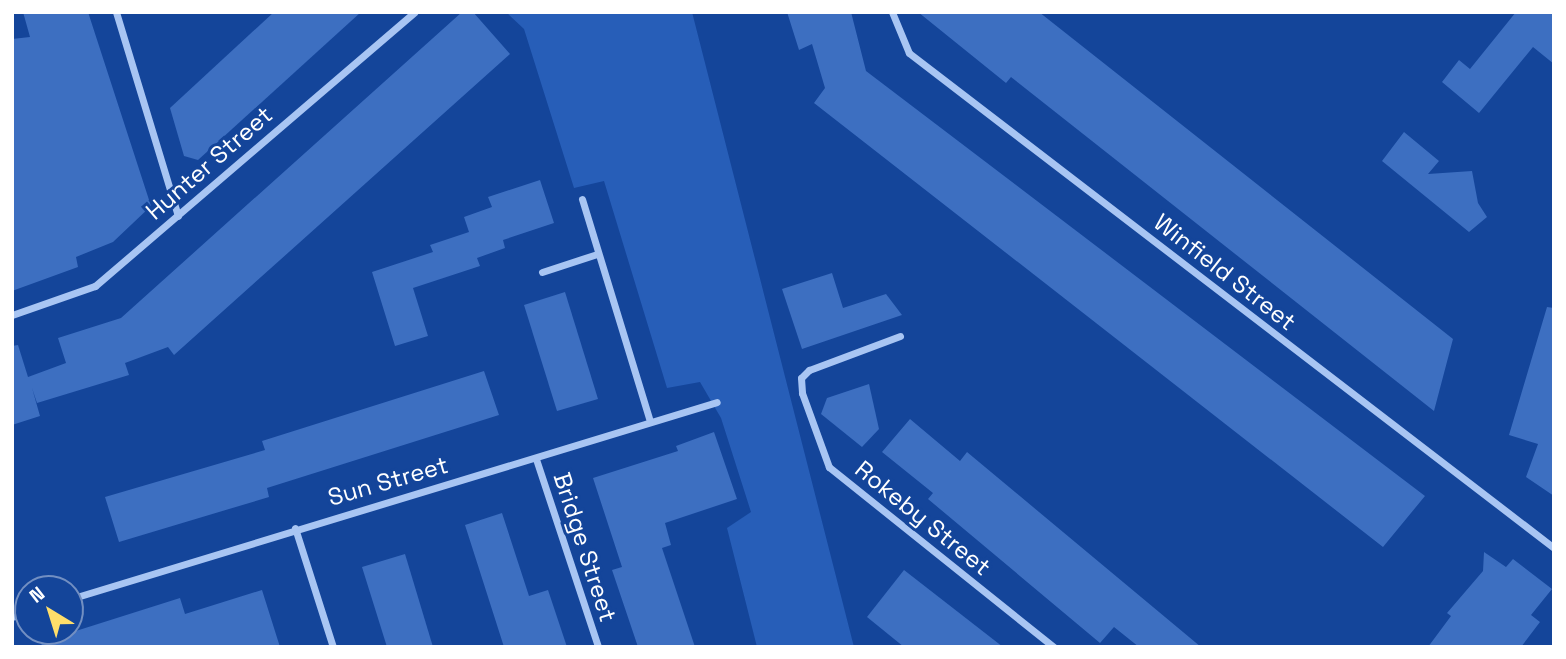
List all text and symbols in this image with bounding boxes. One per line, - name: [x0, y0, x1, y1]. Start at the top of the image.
- street label: Hunter Street: [140, 100, 278, 226]
- street label: Winfield Street: [1148, 208, 1302, 336]
- street label: Sun Street: [325, 450, 451, 512]
- street label: Rokeby Street: [849, 455, 997, 581]
- street label: Bridge Street: [547, 469, 623, 625]
- north arrow: [14, 575, 84, 645]
- text: N: [24, 581, 50, 608]

